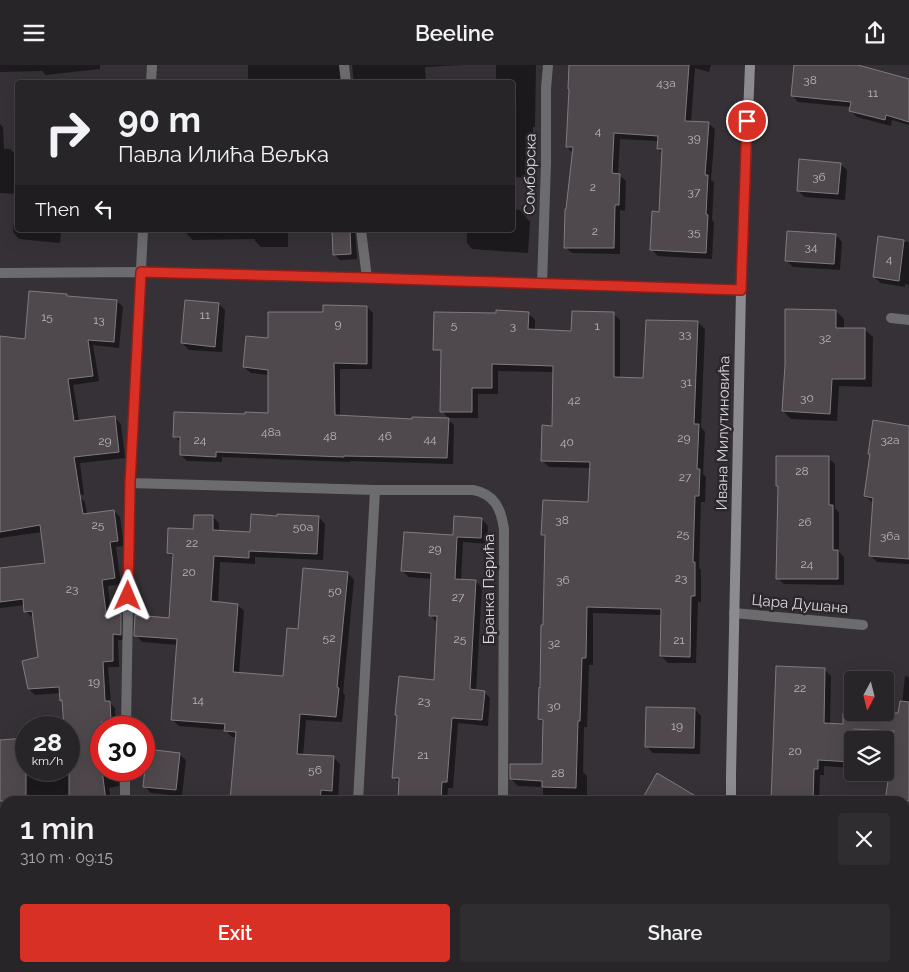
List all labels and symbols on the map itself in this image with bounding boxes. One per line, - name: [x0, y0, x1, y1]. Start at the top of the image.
- house number: 38: [803, 73, 817, 87]
- house number: 43a: [656, 76, 676, 90]
- house number: 11: [868, 86, 878, 100]
- pin: [726, 100, 768, 142]
- house number: 4: [595, 124, 602, 138]
- house number: 39: [687, 131, 701, 145]
- street label: Сомборска: [520, 133, 540, 215]
- house number: 36: [812, 170, 826, 184]
- house number: 2: [590, 180, 596, 194]
- house number: 37: [688, 185, 701, 199]
- house number: 2: [592, 224, 598, 238]
- house number: 35: [688, 225, 701, 239]
- house number: 34: [805, 240, 818, 254]
- house number: 4: [886, 252, 893, 266]
- house number: 11: [200, 308, 210, 322]
- house number: 15: [41, 310, 53, 324]
- house number: 13: [93, 313, 105, 327]
- house number: 9: [334, 317, 342, 331]
- house number: 5: [451, 318, 458, 332]
- house number: 3: [510, 319, 516, 333]
- house number: 1: [594, 319, 600, 333]
- house number: 33: [679, 327, 691, 341]
- house number: 32: [819, 331, 831, 345]
- street label: Ивана Милутиновића: [713, 356, 733, 510]
- house number: 31: [680, 375, 692, 389]
- house number: 30: [800, 391, 814, 405]
- house number: 42: [568, 393, 580, 407]
- house number: 48a: [261, 425, 281, 439]
- house number: 48: [323, 429, 337, 443]
- house number: 46: [378, 429, 392, 443]
- house number: 29: [677, 431, 691, 445]
- house number: 44: [423, 432, 437, 446]
- house number: 24: [194, 433, 207, 447]
- house number: 32a: [880, 433, 900, 447]
- house number: 29: [98, 434, 112, 448]
- house number: 40: [560, 435, 574, 449]
- house number: 28: [795, 464, 809, 478]
- house number: 27: [679, 470, 692, 484]
- house number: 38: [555, 513, 569, 527]
- house number: 26: [798, 515, 812, 529]
- house number: 25: [92, 518, 105, 532]
- house number: 50a: [293, 520, 313, 534]
- house number: 25: [677, 527, 690, 541]
- house number: 36a: [880, 529, 900, 543]
- street label: Бранка Перића: [480, 534, 498, 644]
- house number: 22: [186, 536, 198, 550]
- house number: 29: [428, 542, 442, 556]
- house number: 24: [801, 557, 814, 571]
- house number: 20: [182, 565, 196, 579]
- position arrow: [101, 569, 153, 621]
- house number: 23: [675, 571, 687, 585]
- house number: 36: [556, 573, 570, 587]
- house number: 23: [66, 582, 78, 596]
- house number: 50: [328, 584, 342, 598]
- house number: 27: [452, 590, 465, 604]
- street label: Цара Душана: [751, 591, 849, 617]
- house number: 52: [323, 631, 335, 645]
- house number: 25: [454, 632, 467, 646]
- house number: 21: [673, 633, 685, 647]
- house number: 32: [548, 636, 560, 650]
- north arrow: [844, 671, 894, 721]
- house number: 19: [88, 675, 100, 689]
- house number: 22: [794, 681, 806, 695]
- house number: 14: [192, 693, 204, 707]
- house number: 23: [418, 694, 430, 708]
- house number: 30: [547, 699, 561, 713]
- speed limit sign: 30: [90, 716, 155, 781]
- house number: 19: [671, 719, 683, 733]
- house number: 20: [788, 744, 802, 758]
- house number: 21: [417, 748, 429, 762]
- house number: 56: [308, 763, 322, 777]
- house number: 28: [551, 766, 565, 780]

